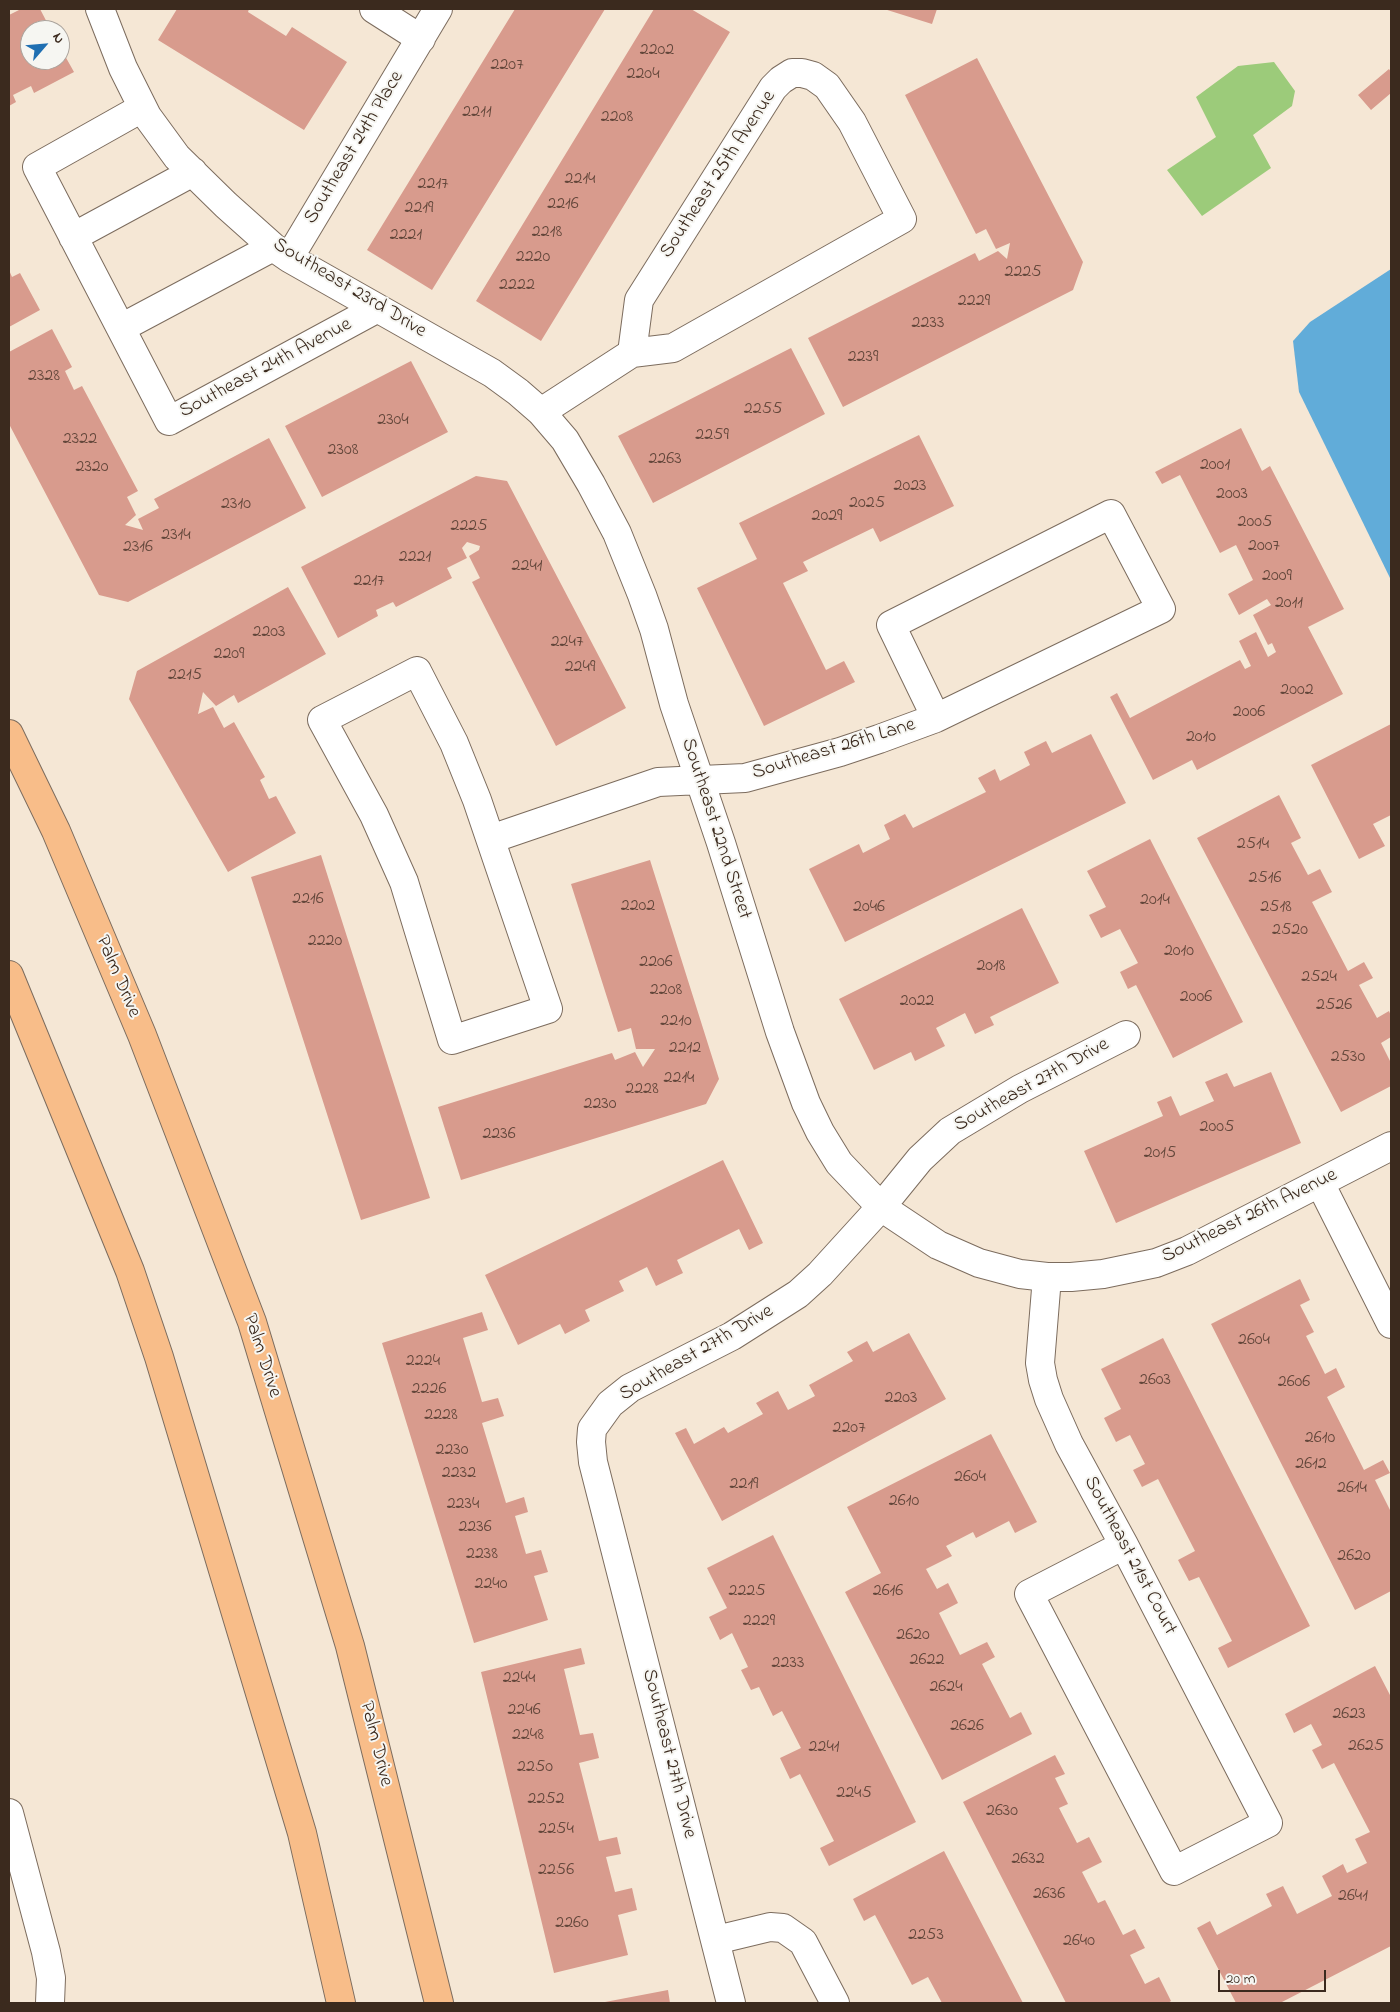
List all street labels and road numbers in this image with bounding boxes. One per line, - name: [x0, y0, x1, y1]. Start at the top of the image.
- street label: Southeast 24th Place: [300, 67, 410, 229]
- street label: Southeast 25th Avenue: [656, 87, 782, 263]
- street label: Southeast 23rd Drive: [268, 234, 430, 344]
- street label: Southeast 24th Avenue: [176, 313, 356, 425]
- street label: Southeast 26th Lane: [749, 714, 919, 786]
- street label: Southeast 22nd Street: [674, 735, 756, 923]
- street label: Palm Drive: [89, 932, 145, 1022]
- street label: Southeast 27th Drive: [950, 1033, 1114, 1139]
- street label: Southeast 26th Avenue: [1158, 1164, 1342, 1270]
- street label: Southeast 27th Drive: [616, 1300, 778, 1408]
- street label: Palm Drive: [236, 1311, 286, 1401]
- street label: Southeast 21st Court: [1077, 1472, 1181, 1640]
- street label: Southeast 27th Drive: [635, 1667, 701, 1841]
- street label: Palm Drive: [353, 1699, 397, 1789]

